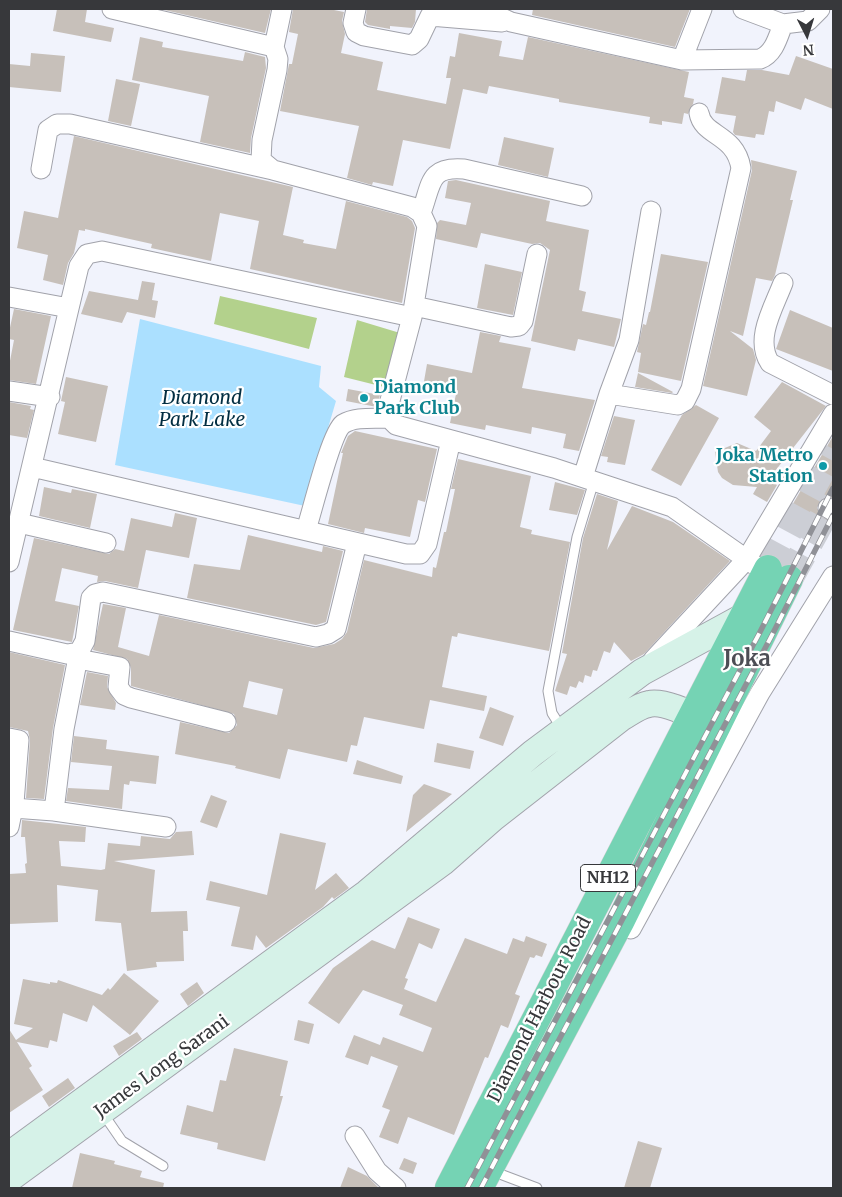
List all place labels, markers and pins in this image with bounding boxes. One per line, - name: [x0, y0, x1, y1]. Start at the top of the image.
- place label: Diamond Park Club: [374, 377, 460, 419]
- marker: Diamond Park Club: [358, 392, 370, 404]
- place label: Joka Metro Station: [716, 445, 813, 488]
- marker: Joka Metro Station: [817, 460, 829, 472]

